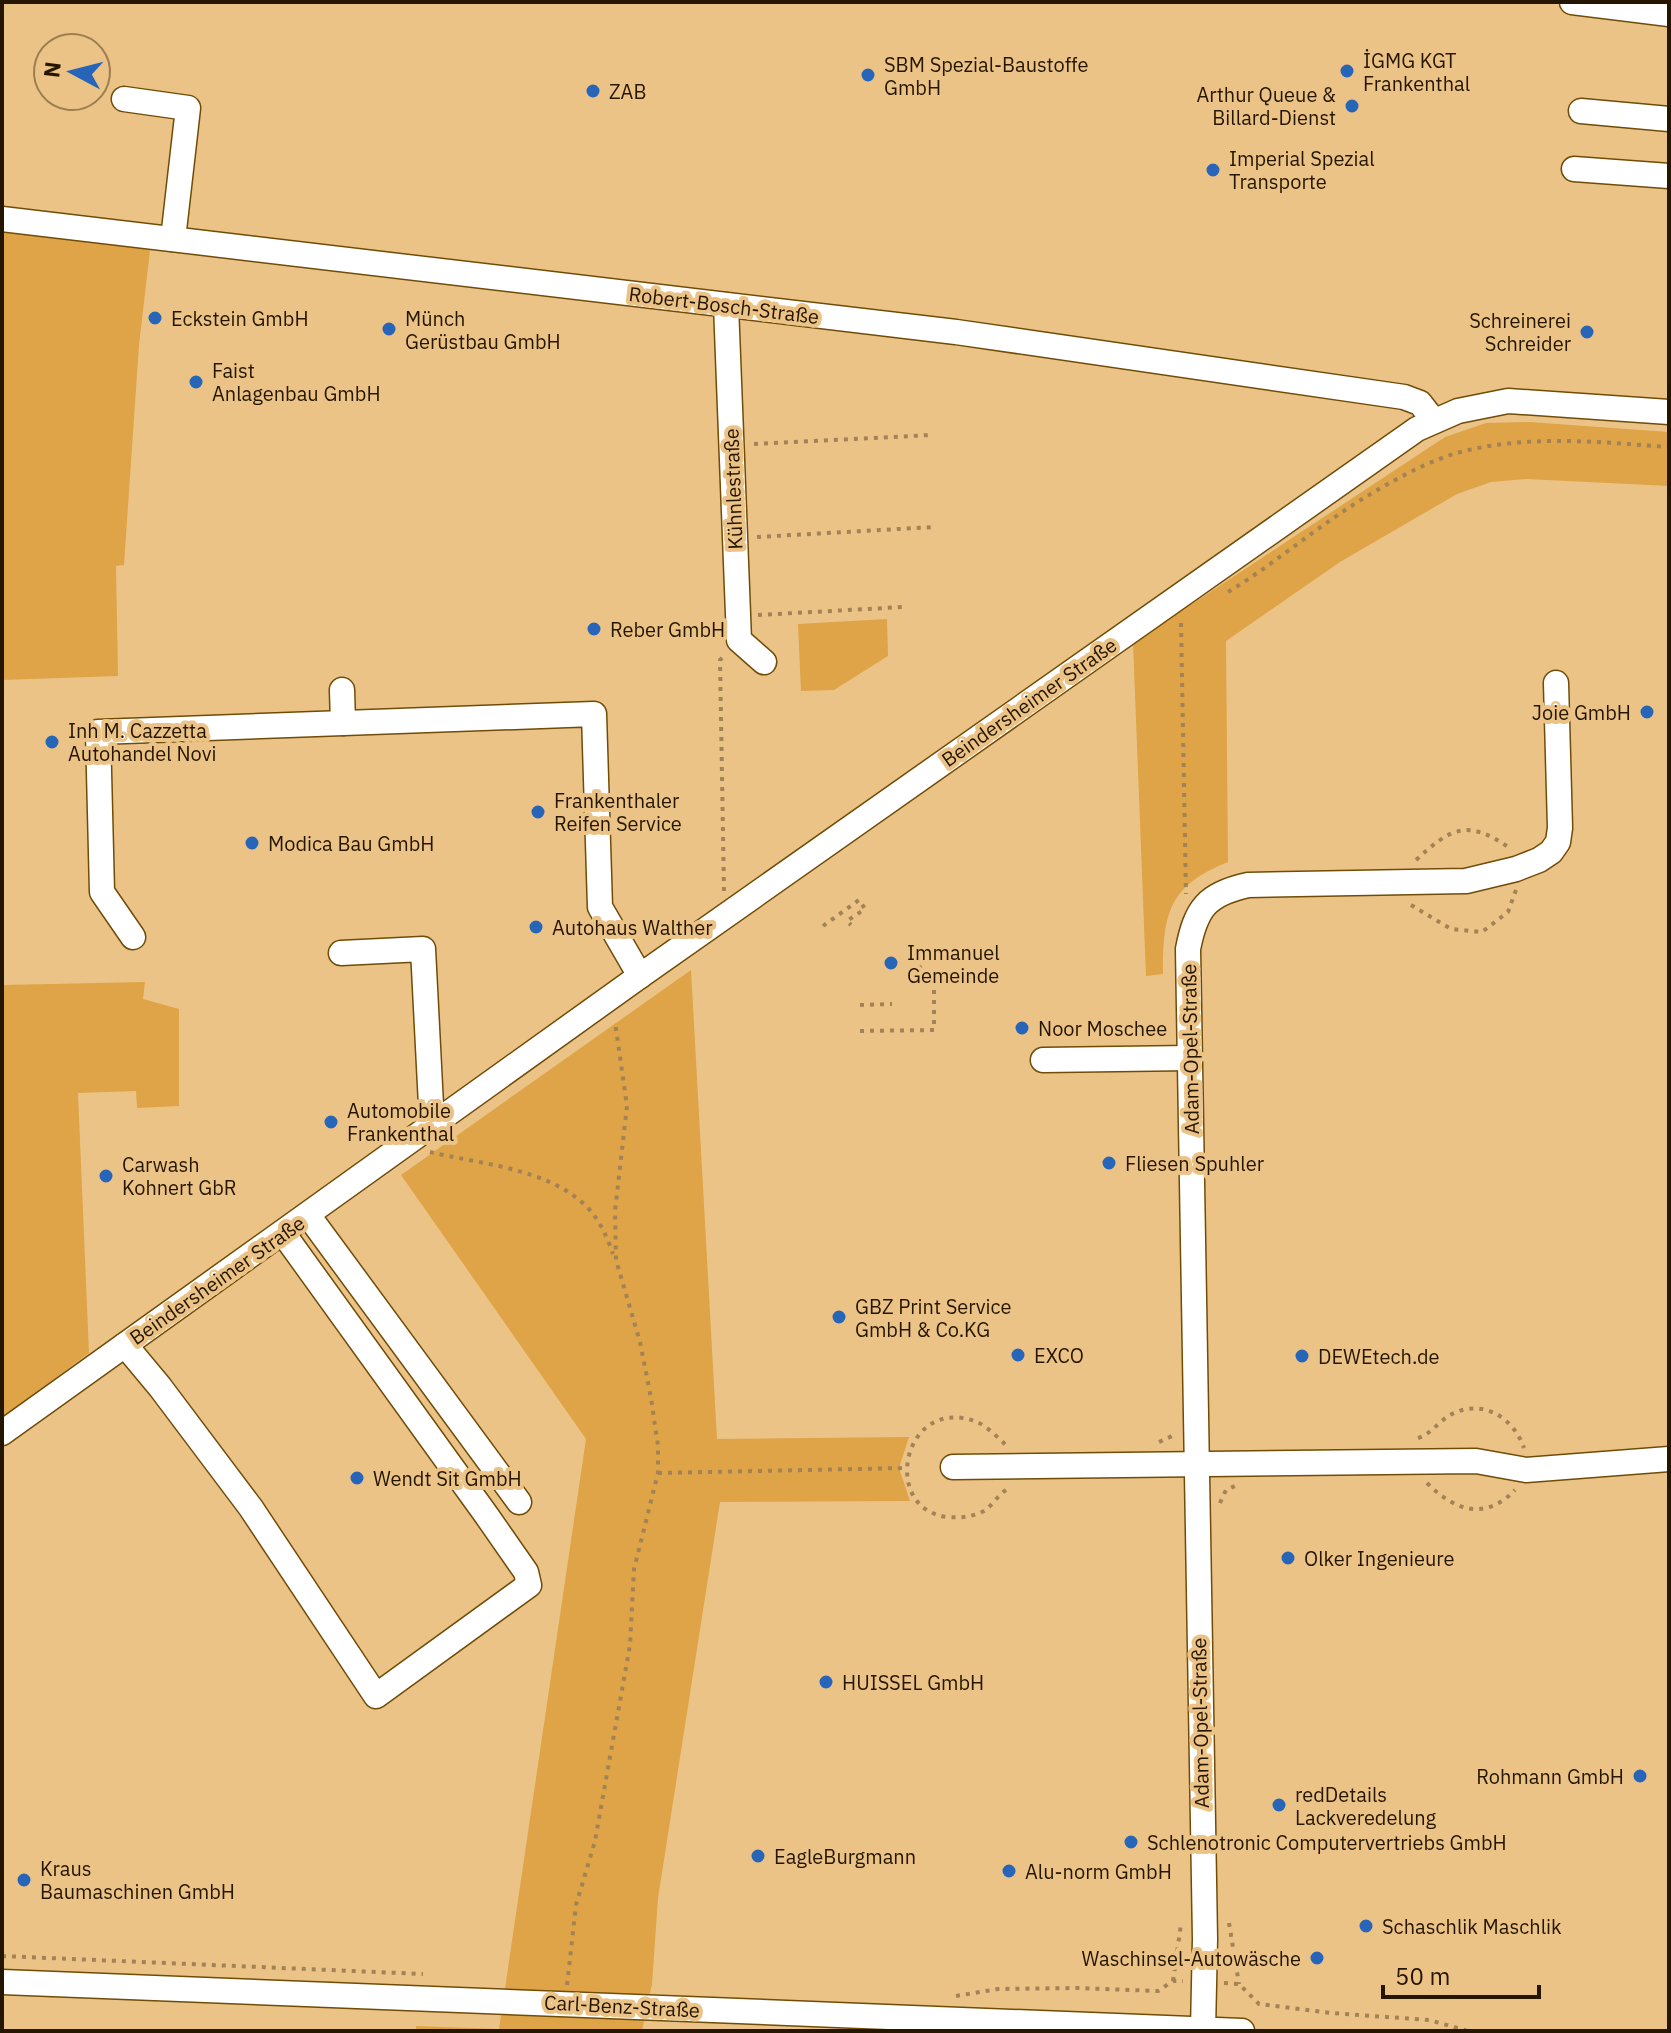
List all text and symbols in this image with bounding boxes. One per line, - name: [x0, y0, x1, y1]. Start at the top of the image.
- north arrow: [32, 32, 112, 112]
- place label: İGMG KGT Frankenthal: [1363, 47, 1470, 97]
- place label: SBM Spezial-Baustoffe GmbH: [884, 51, 1089, 101]
- text: N: [36, 60, 67, 79]
- marker: İGMG KGT Frankenthal: [1338, 62, 1356, 80]
- marker: SBM Spezial-Baustoffe GmbH: [859, 66, 877, 84]
- place label: ZAB: [609, 78, 646, 105]
- place label: Arthur Queue & Billard-Dienst: [1197, 81, 1336, 131]
- marker: ZAB: [584, 82, 602, 100]
- marker: Arthur Queue & Billard-Dienst: [1343, 97, 1361, 115]
- place label: Imperial Spezial Transporte: [1229, 145, 1375, 195]
- marker: Imperial Spezial Transporte: [1204, 161, 1222, 179]
- street label: Robert-Bosch-Straße: [627, 280, 821, 330]
- place label: Eckstein GmbH: [171, 305, 309, 332]
- place label: Münch Gerüstbau GmbH: [405, 305, 561, 355]
- place label: Schreinerei Schreider: [1469, 307, 1571, 357]
- marker: Eckstein GmbH: [146, 309, 164, 327]
- marker: Münch Gerüstbau GmbH: [380, 320, 398, 338]
- marker: Schreinerei Schreider: [1578, 323, 1596, 341]
- place label: Faist Anlagenbau GmbH: [212, 357, 381, 407]
- marker: Faist Anlagenbau GmbH: [187, 373, 205, 391]
- street label: Kühnlestraße: [717, 428, 749, 550]
- place label: Reber GmbH: [610, 616, 725, 643]
- marker: Reber GmbH: [585, 620, 603, 638]
- street label: Beindersheimer Straße: [936, 631, 1122, 773]
- place label: Joie GmbH: [1532, 699, 1631, 726]
- marker: Joie GmbH: [1638, 703, 1656, 721]
- place label: Inh M. Cazzetta Autohandel Novi: [68, 717, 216, 767]
- marker: Inh M. Cazzetta Autohandel Novi: [43, 733, 61, 751]
- place label: Frankenthaler Reifen Service: [554, 787, 682, 837]
- marker: Frankenthaler Reifen Service: [529, 803, 547, 821]
- place label: Modica Bau GmbH: [268, 830, 434, 857]
- marker: Modica Bau GmbH: [243, 834, 261, 852]
- place label: Autohaus Walther: [552, 914, 713, 941]
- marker: Autohaus Walther: [527, 918, 545, 936]
- place label: Immanuel Gemeinde: [907, 939, 1000, 989]
- marker: Immanuel Gemeinde: [882, 954, 900, 972]
- street label: Adam-Opel-Straße: [1175, 963, 1205, 1135]
- place label: Noor Moschee: [1038, 1015, 1167, 1042]
- marker: Noor Moschee: [1013, 1019, 1031, 1037]
- place label: Automobile Frankenthal: [347, 1097, 454, 1147]
- marker: Automobile Frankenthal: [322, 1113, 340, 1131]
- place label: Fliesen Spuhler: [1125, 1150, 1264, 1177]
- place label: Carwash Kohnert GbR: [122, 1151, 237, 1201]
- marker: Fliesen Spuhler: [1100, 1154, 1118, 1172]
- marker: Carwash Kohnert GbR: [97, 1167, 115, 1185]
- street label: Beindersheimer Straße: [124, 1209, 310, 1351]
- place label: GBZ Print Service GmbH & Co.KG: [855, 1293, 1012, 1343]
- marker: GBZ Print Service GmbH & Co.KG: [830, 1308, 848, 1326]
- place label: EXCO: [1034, 1342, 1084, 1369]
- place label: DEWEtech.de: [1318, 1343, 1440, 1370]
- marker: EXCO: [1009, 1346, 1027, 1364]
- marker: DEWEtech.de: [1293, 1347, 1311, 1365]
- place label: Wendt Sit GmbH: [373, 1465, 522, 1492]
- marker: Wendt Sit GmbH: [348, 1469, 366, 1487]
- place label: Olker Ingenieure: [1304, 1545, 1455, 1572]
- marker: Olker Ingenieure: [1279, 1549, 1297, 1567]
- street label: Adam-Opel-Straße: [1185, 1637, 1215, 1809]
- place label: HUISSEL GmbH: [842, 1669, 984, 1696]
- marker: HUISSEL GmbH: [817, 1673, 835, 1691]
- place label: Rohmann GmbH: [1476, 1763, 1624, 1790]
- marker: Rohmann GmbH: [1631, 1767, 1649, 1785]
- place label: redDetails Lackveredelung: [1295, 1781, 1437, 1831]
- marker: redDetails Lackveredelung: [1270, 1796, 1288, 1814]
- place label: Schlenotronic Computervertriebs GmbH: [1147, 1829, 1507, 1856]
- marker: Schlenotronic Computervertriebs GmbH: [1122, 1833, 1140, 1851]
- place label: EagleBurgmann: [774, 1843, 916, 1870]
- marker: EagleBurgmann: [749, 1847, 767, 1865]
- place label: Kraus Baumaschinen GmbH: [40, 1855, 235, 1905]
- place label: Alu-norm GmbH: [1025, 1858, 1172, 1885]
- marker: Alu-norm GmbH: [1000, 1862, 1018, 1880]
- marker: Kraus Baumaschinen GmbH: [15, 1871, 33, 1889]
- place label: Schaschlik Maschlik: [1382, 1913, 1562, 1940]
- marker: Schaschlik Maschlik: [1357, 1917, 1375, 1935]
- place label: Waschinsel-Autowäsche: [1081, 1945, 1301, 1972]
- marker: Waschinsel-Autowäsche: [1308, 1949, 1326, 1967]
- scale bar: [1383, 1949, 1539, 1999]
- text: 50 m: [1395, 1960, 1450, 1992]
- street label: Carl-Benz-Straße: [543, 1988, 701, 2024]

